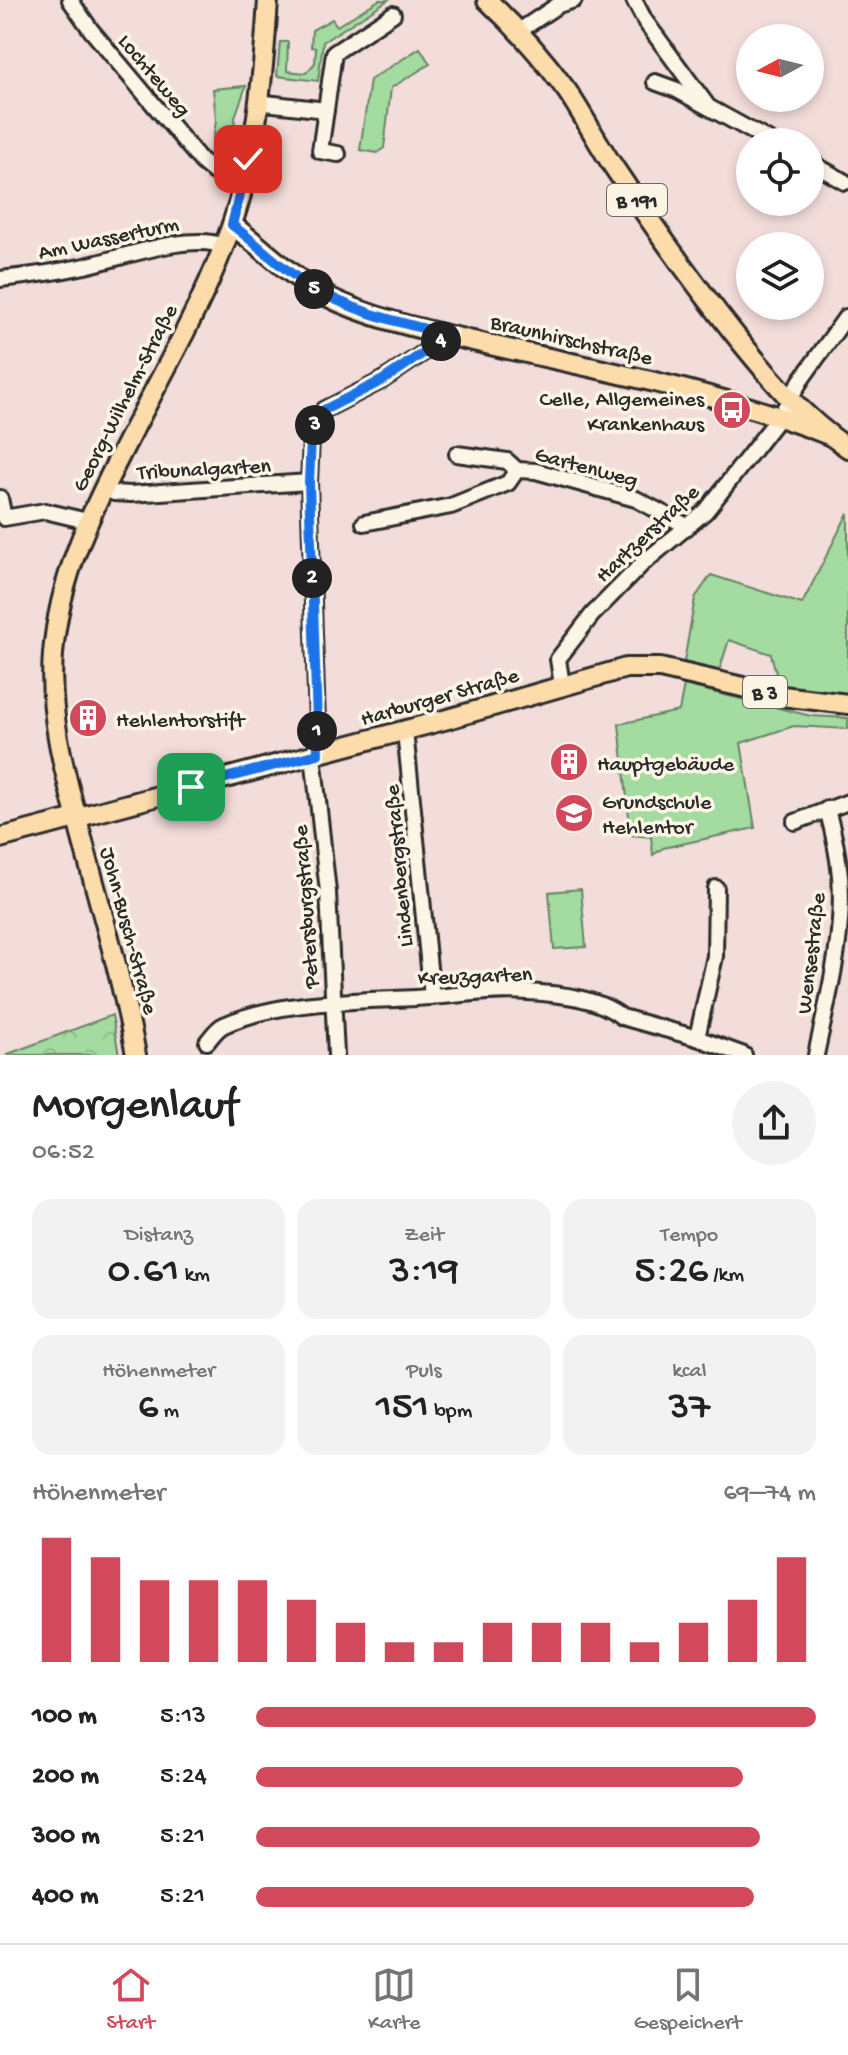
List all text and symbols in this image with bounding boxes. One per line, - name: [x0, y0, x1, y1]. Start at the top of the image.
- north arrow: [736, 24, 824, 112]
- map controls: [736, 24, 824, 320]
- street label: Lochteweg: [111, 30, 195, 123]
- pin: [214, 125, 282, 193]
- button: locate: [736, 128, 824, 216]
- icon: check: [226, 137, 270, 181]
- road number: B 191: [607, 184, 667, 216]
- street label: Am Wasserturm: [36, 212, 182, 267]
- button: layers: [736, 232, 824, 320]
- pin: 5: [294, 269, 334, 309]
- text: 5: [308, 276, 320, 302]
- street label: Georg-Wilhelm-Straße: [68, 300, 185, 497]
- street label: Braunhirschstraße: [487, 310, 655, 373]
- pin: 4: [421, 321, 461, 361]
- text: 4: [436, 328, 446, 354]
- place label: Celle, Allgemeines Krankenhaus: [539, 388, 705, 439]
- bus stop icon: Celle, Allgemeines Krankenhaus: [711, 389, 753, 431]
- pin: 3: [295, 405, 335, 445]
- text: 3: [309, 412, 321, 438]
- street label: Gartenweg: [532, 443, 640, 495]
- street label: Tribunalgarten: [135, 454, 272, 488]
- street label: Hartzerstraße: [592, 480, 706, 590]
- pin: 2: [292, 558, 332, 598]
- text: 2: [307, 565, 317, 591]
- street label: Harburger Straße: [358, 664, 523, 734]
- road number: B 3: [743, 676, 787, 708]
- building icon: Hehlentorstift: [67, 697, 109, 739]
- place label: Hehlentorstift: [116, 709, 246, 735]
- pin: 1: [297, 711, 337, 751]
- text: 1: [313, 718, 321, 744]
- building icon: Hauptgebäude: [548, 741, 590, 783]
- pin: [157, 753, 225, 821]
- place label: Hauptgebäude: [597, 753, 735, 779]
- icon: arrive: [169, 765, 213, 809]
- street label: Lindenbergstraße: [381, 783, 421, 948]
- place label: Grundschule Hehlentor: [602, 791, 712, 842]
- school or university icon: Grundschule Hehlentor: [553, 792, 595, 834]
- street label: Petersburgstraße: [289, 823, 327, 990]
- street label: John-Busch-Straße: [92, 845, 162, 1018]
- street label: Wensestraße: [793, 891, 833, 1016]
- street label: Kreuzgarten: [417, 963, 533, 993]
- button: share: [732, 1081, 816, 1165]
- text: Morgenlauf: [32, 1082, 238, 1134]
- text: 06:52: [32, 1138, 95, 1169]
- text: Distanz: [124, 1223, 193, 1249]
- text: Zeit: [404, 1223, 444, 1249]
- text: Tempo: [660, 1223, 718, 1249]
- text: 0.61: [107, 1249, 179, 1296]
- text: 3:19: [389, 1249, 459, 1296]
- text: 5:26: [635, 1249, 708, 1296]
- text: km: [179, 1263, 210, 1289]
- text: /km: [708, 1263, 744, 1289]
- text: Höhenmeter: [102, 1359, 215, 1385]
- text: Puls: [406, 1359, 442, 1385]
- text: kcal: [672, 1359, 706, 1385]
- text: 6: [138, 1385, 158, 1432]
- text: 151: [376, 1385, 429, 1432]
- text: 37: [669, 1385, 710, 1432]
- text: m: [158, 1399, 179, 1425]
- text: bpm: [429, 1399, 472, 1425]
- text: Höhenmeter: [32, 1479, 165, 1510]
- text: 69–74 m: [723, 1479, 816, 1510]
- text: 100 m: [32, 1702, 97, 1733]
- text: 5:13: [160, 1702, 206, 1733]
- text: 200 m: [32, 1762, 99, 1793]
- text: 5:24: [160, 1762, 207, 1793]
- text: 300 m: [32, 1822, 100, 1853]
- text: 5:21: [160, 1822, 205, 1853]
- text: 400 m: [32, 1882, 98, 1913]
- text: 5:21: [160, 1882, 205, 1913]
- tab: Start: [107, 1963, 155, 2037]
- tab: Karte: [368, 1963, 420, 2037]
- tab: Gespeichert: [634, 1963, 741, 2037]

